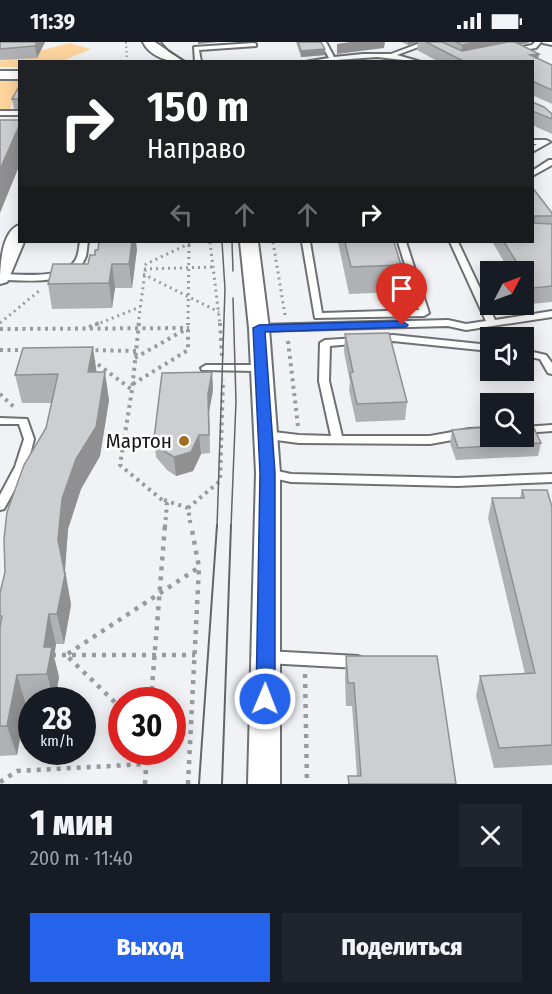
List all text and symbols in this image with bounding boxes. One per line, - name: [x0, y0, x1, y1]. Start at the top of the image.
- text: 11:39: [30, 8, 75, 35]
- text: 150 m: [147, 82, 249, 132]
- icon: right: [48, 84, 126, 162]
- text: Направо: [147, 133, 246, 165]
- icon: left: [165, 198, 198, 231]
- icon: ahead: [228, 198, 261, 231]
- icon: ahead: [291, 198, 324, 231]
- icon: right: [354, 198, 387, 231]
- north arrow: [480, 261, 534, 315]
- map controls: [480, 261, 534, 447]
- pin: [376, 263, 427, 325]
- icon: arrive: [385, 272, 418, 305]
- button: sound: [480, 327, 534, 381]
- button: search: [480, 393, 534, 447]
- place label: Мартон: [106, 428, 172, 454]
- marker: Мартон: [177, 434, 191, 448]
- position arrow: [233, 667, 297, 731]
- speed limit sign: 30: [108, 687, 186, 765]
- text: 28: [42, 701, 72, 737]
- text: km/h: [40, 732, 74, 750]
- text: 1 мин: [30, 801, 113, 845]
- button: close: [459, 804, 522, 867]
- text: 200 m · 11:40: [30, 846, 133, 870]
- button: Выход: [30, 913, 270, 982]
- button: Поделиться: [282, 913, 522, 982]

